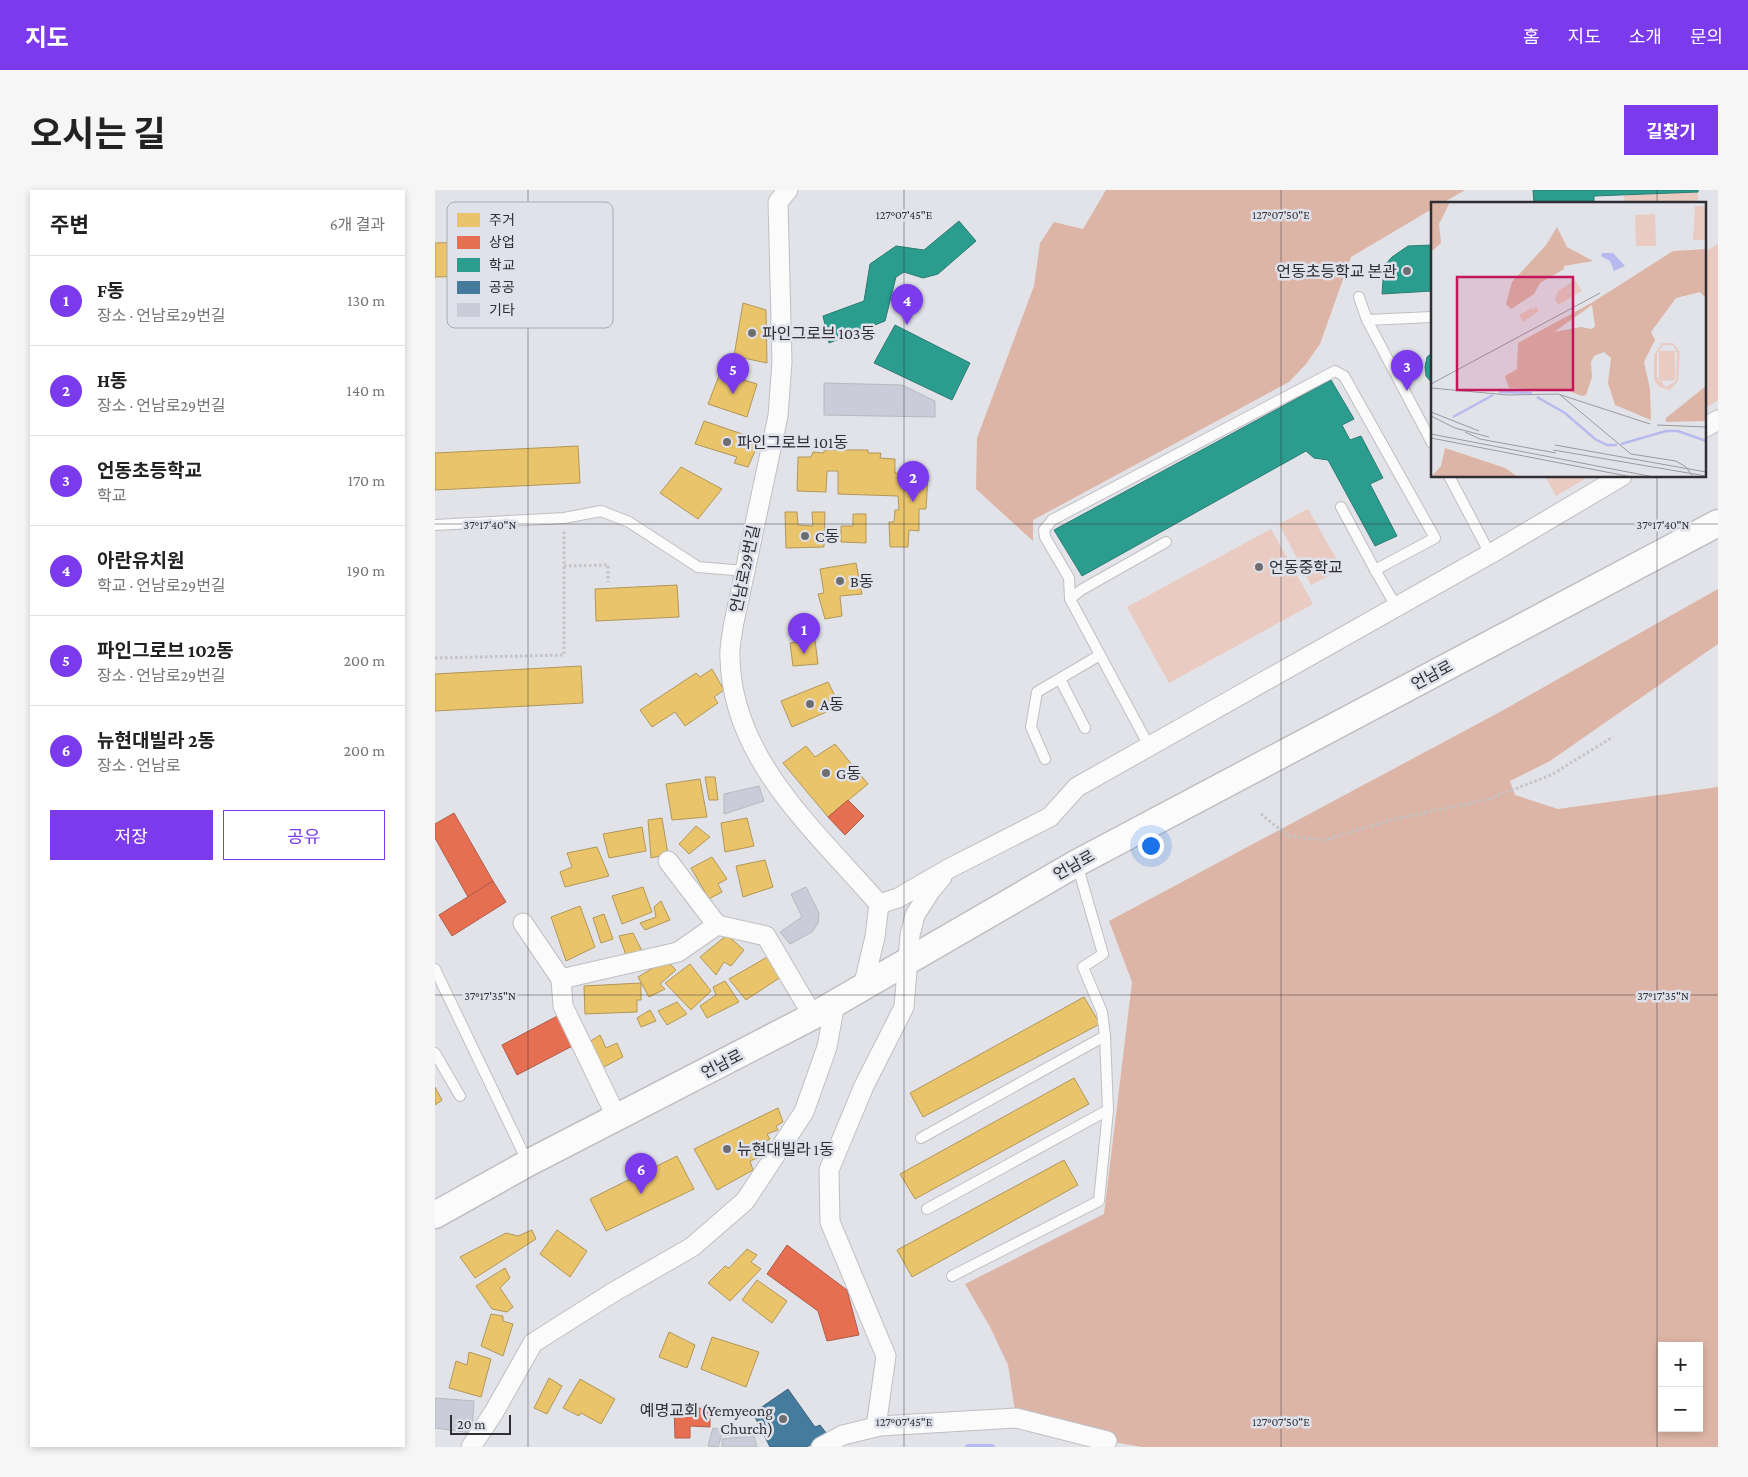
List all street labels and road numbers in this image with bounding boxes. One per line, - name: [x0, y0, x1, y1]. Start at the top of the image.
- street label: 언남로29번길: [727, 524, 763, 614]
- street label: 언남로: [1409, 657, 1456, 693]
- street label: 언남로: [1051, 847, 1098, 883]
- street label: 언남로: [698, 1046, 746, 1082]

